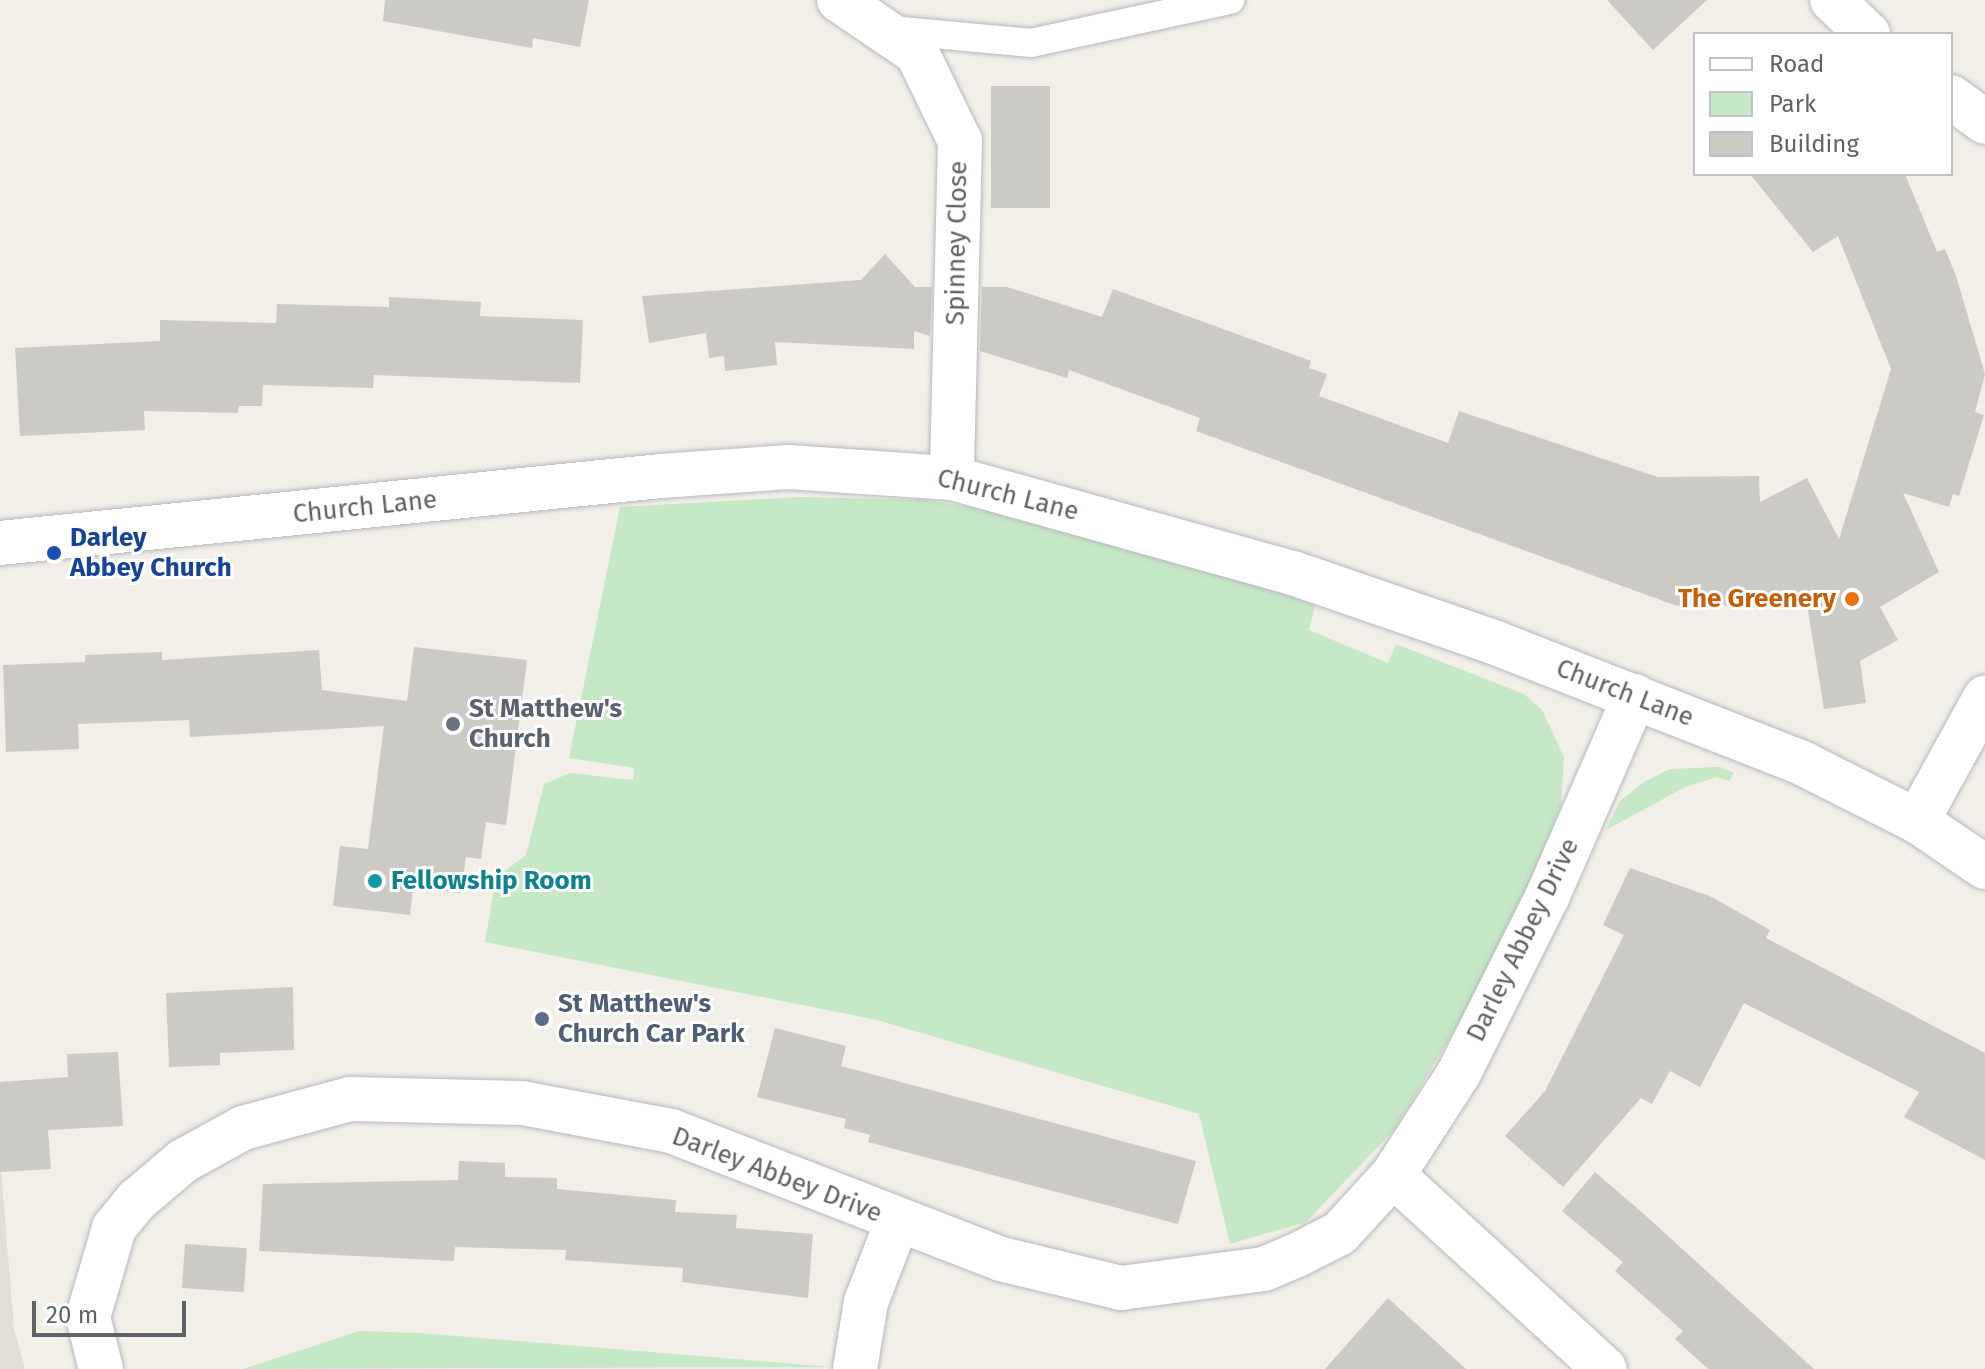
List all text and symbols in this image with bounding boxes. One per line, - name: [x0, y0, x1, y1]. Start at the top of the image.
- legend: [1693, 32, 1953, 176]
- text: Road: [1769, 50, 1824, 78]
- text: Park: [1769, 90, 1816, 118]
- text: Building: [1769, 130, 1859, 158]
- street label: Spinney Close: [940, 161, 974, 325]
- street label: Church Lane: [934, 462, 1082, 528]
- street label: Church Lane: [291, 484, 439, 530]
- place label: Darley Abbey Church: [70, 522, 232, 584]
- marker: Darley Abbey Church: [45, 544, 63, 562]
- place label: The Greenery: [1678, 583, 1836, 615]
- marker: The Greenery: [1843, 590, 1861, 608]
- street label: Church Lane: [1552, 653, 1698, 733]
- place label: St Matthew's Church: [469, 693, 622, 754]
- marker: St Matthew's Church: [444, 715, 462, 733]
- street label: Darley Abbey Drive: [1460, 833, 1586, 1047]
- place label: Fellowship Room: [391, 865, 592, 897]
- marker: Fellowship Room: [366, 872, 384, 890]
- place label: St Matthew's Church Car Park: [558, 988, 745, 1050]
- marker: St Matthew's Church Car Park: [533, 1010, 551, 1028]
- street label: Darley Abbey Drive: [668, 1121, 886, 1229]
- scale bar: [36, 1285, 190, 1335]
- text: 20 m: [46, 1301, 98, 1329]

